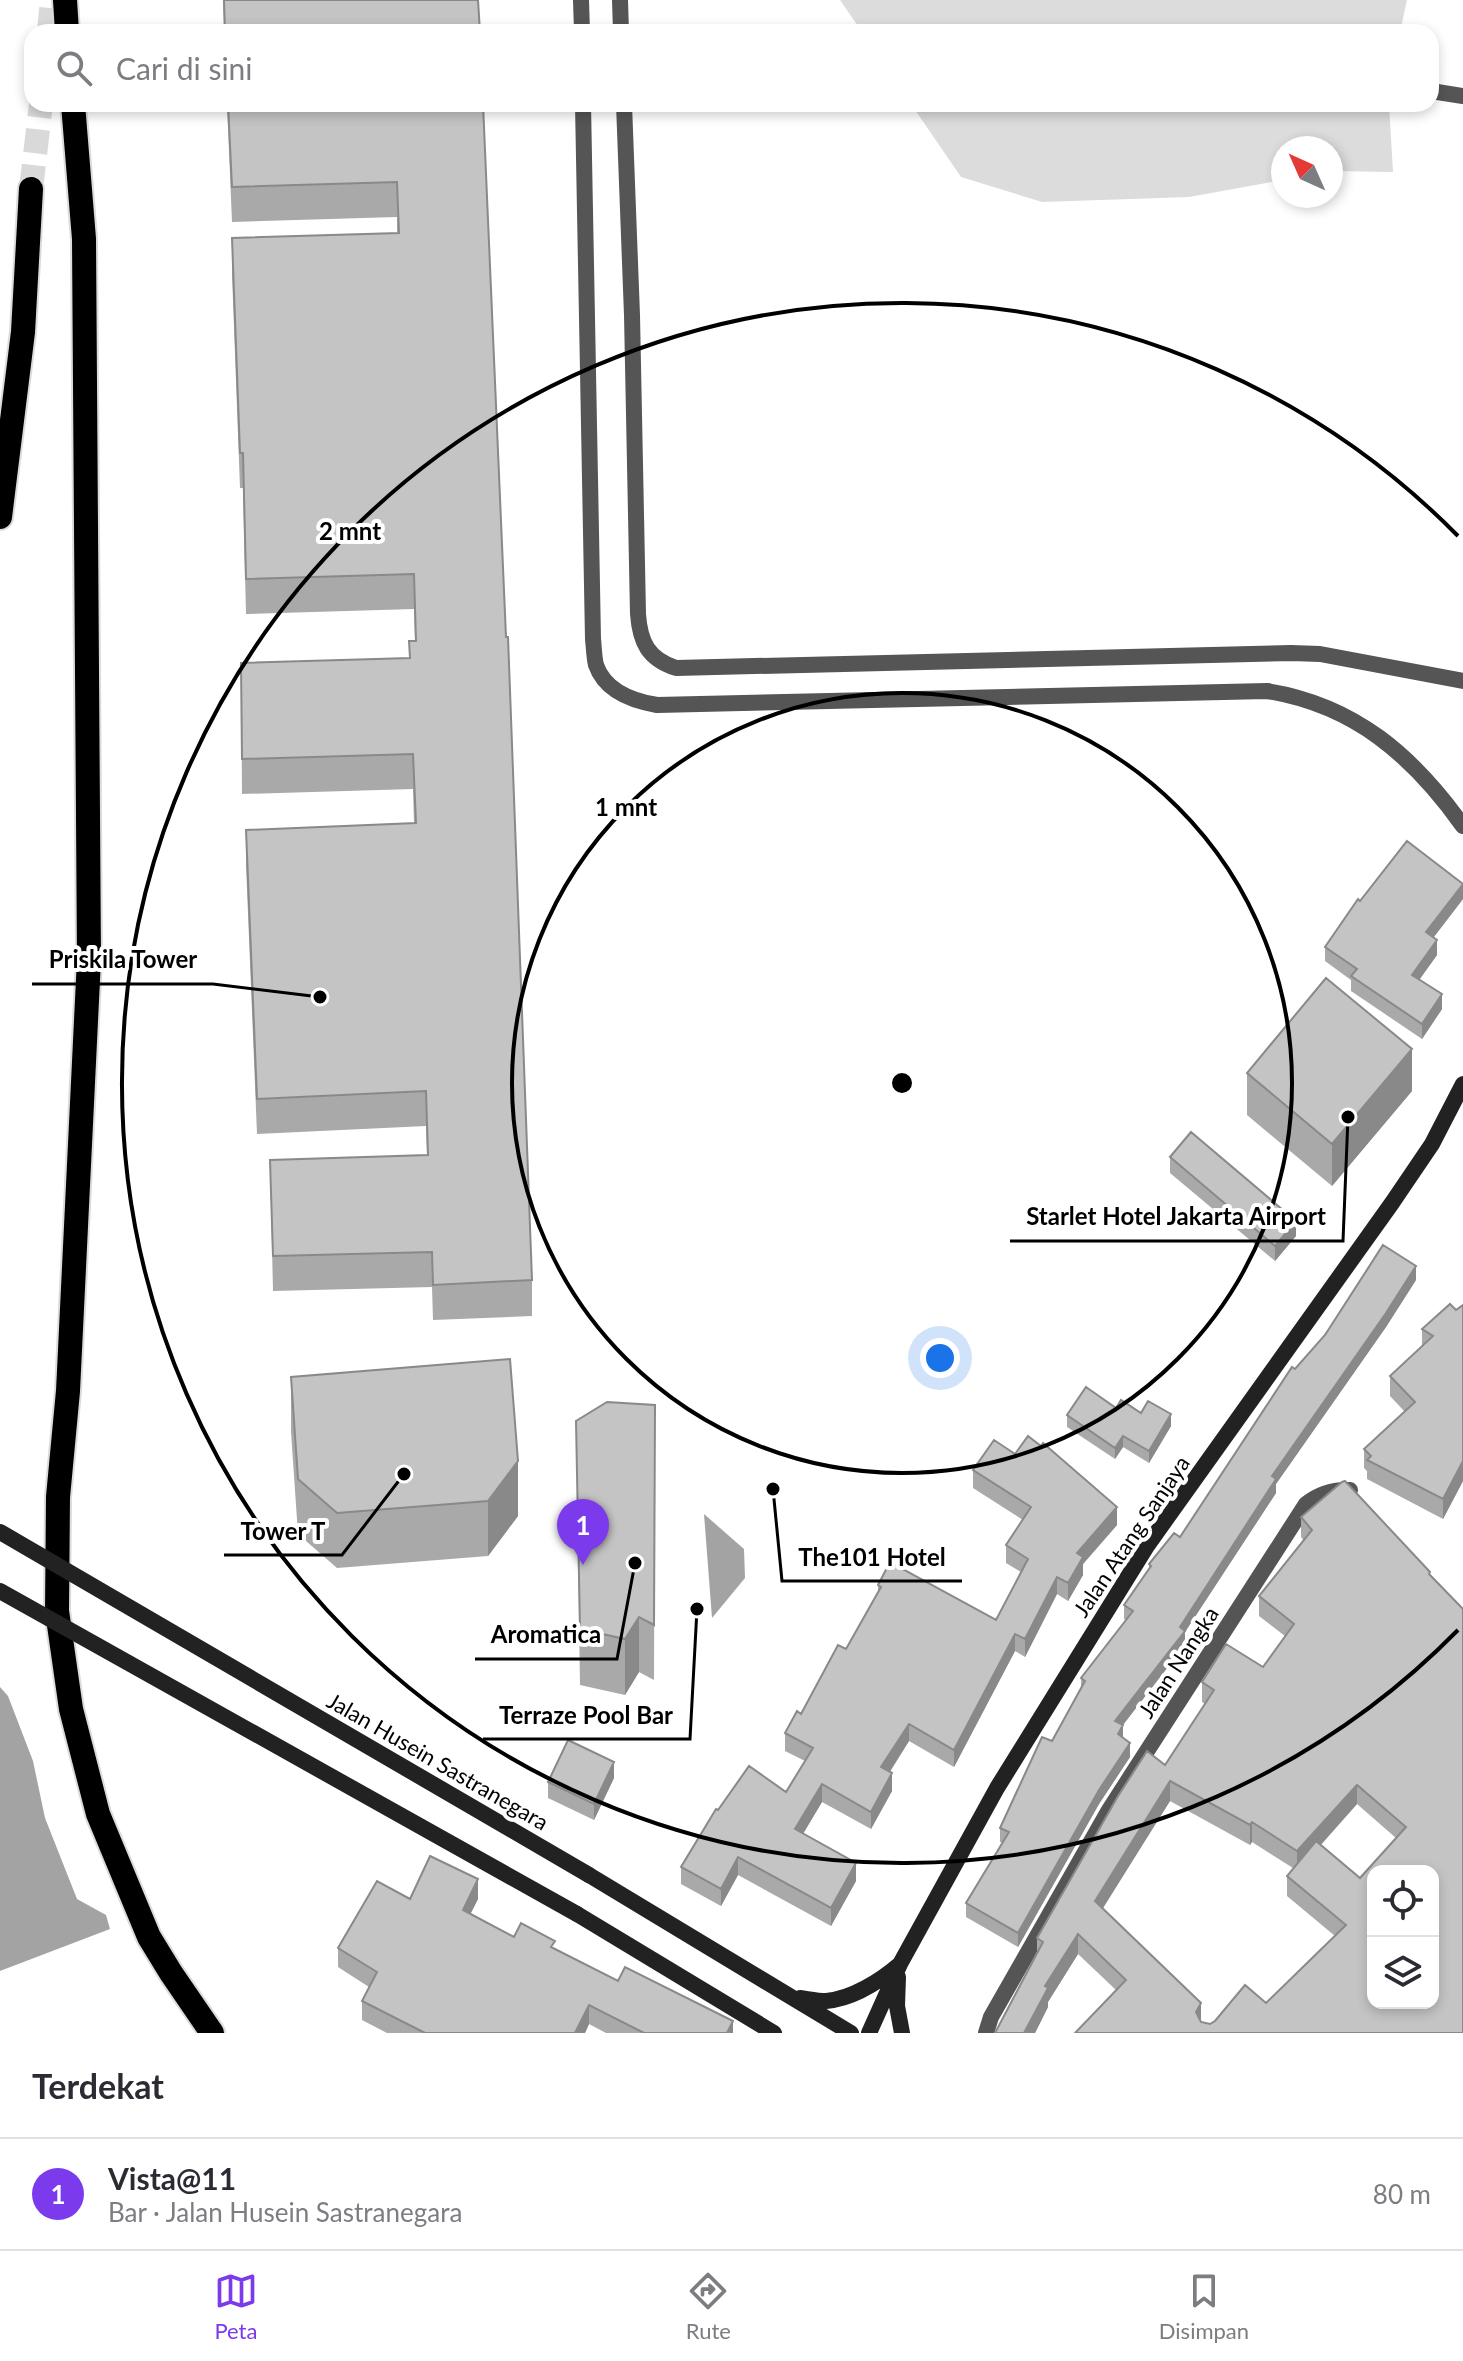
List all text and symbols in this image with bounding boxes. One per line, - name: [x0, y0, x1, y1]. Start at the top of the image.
- search box: [24, 24, 1439, 112]
- icon: search: [52, 46, 96, 90]
- text: Cari di sini: [116, 50, 253, 86]
- north arrow: [1271, 136, 1343, 208]
- text: 2 mnt: [319, 516, 381, 545]
- text: 1 mnt: [595, 792, 657, 821]
- callout: Priskila Tower: [32, 936, 213, 984]
- text: Priskila Tower: [49, 944, 197, 973]
- centre of rings: [888, 1069, 916, 1097]
- callout: Starlet Hotel Jakarta Airport: [1010, 1193, 1343, 1241]
- text: Starlet Hotel Jakarta Airport: [1026, 1201, 1326, 1230]
- your location: [920, 1338, 960, 1378]
- street label: Jalan Atang Sanjaya: [1067, 1450, 1195, 1622]
- pin: 1: [557, 1499, 609, 1565]
- callout: Tower T: [224, 1507, 342, 1555]
- text: Tower T: [241, 1516, 326, 1545]
- callout: The101 Hotel: [782, 1533, 962, 1581]
- text: The101 Hotel: [798, 1542, 946, 1571]
- street label: Jalan Nangka: [1132, 1601, 1224, 1723]
- callout: Aromatica: [475, 1611, 617, 1659]
- text: Aromatica: [490, 1619, 601, 1648]
- street label: Jalan Husein Sastranegara: [323, 1687, 553, 1835]
- callout: Terraze Pool Bar: [483, 1691, 690, 1739]
- text: Terraze Pool Bar: [499, 1700, 673, 1729]
- map controls: [1367, 1865, 1439, 2009]
- button: locate: [1367, 1865, 1439, 1937]
- button: layers: [1367, 1937, 1439, 2009]
- text: Terdekat: [32, 2065, 164, 2106]
- text: Vista@11: [108, 2160, 236, 2196]
- text: 1: [50, 2178, 66, 2210]
- text: 80 m: [1373, 2178, 1431, 2210]
- text: Bar · Jalan Husein Sastranegara: [108, 2196, 462, 2228]
- tab: Peta: [214, 2269, 258, 2344]
- tab: Rute: [686, 2269, 731, 2344]
- tab: Disimpan: [1159, 2269, 1249, 2344]

